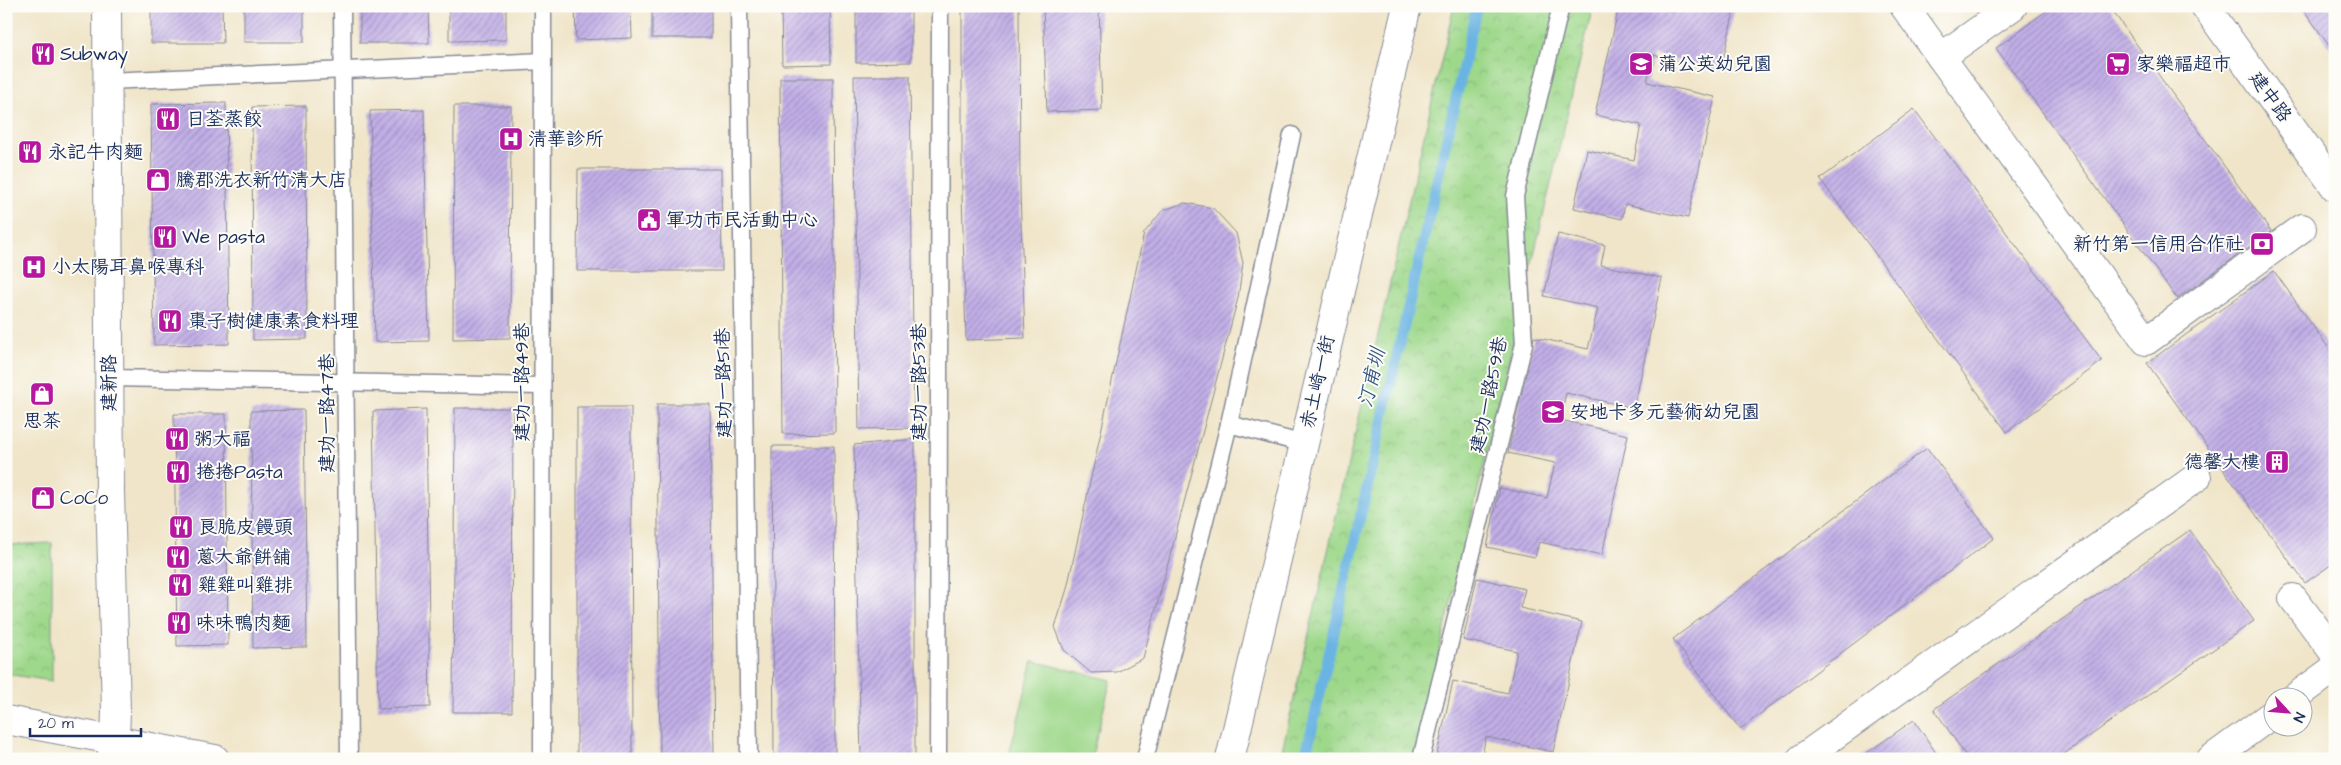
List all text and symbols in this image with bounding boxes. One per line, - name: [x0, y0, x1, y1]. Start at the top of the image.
- restaurant icon: Subway: [30, 41, 56, 67]
- place label: Subway: [60, 41, 129, 69]
- school or university icon: 蒲公英幼兒園: [1628, 51, 1654, 77]
- place label: 蒲公英幼兒園: [1658, 51, 1772, 78]
- supermarket icon: 家樂福超市: [2105, 51, 2131, 77]
- place label: 家樂福超市: [2136, 51, 2231, 78]
- street label: 建中路: [2242, 66, 2298, 128]
- restaurant icon: 日荃蒸餃: [155, 106, 181, 132]
- place label: 日荃蒸餃: [186, 106, 262, 133]
- hospital icon: 清華診所: [498, 126, 524, 152]
- place label: 清華診所: [528, 126, 604, 153]
- restaurant icon: 永記牛肉麵: [17, 139, 43, 165]
- place label: 永記牛肉麵: [48, 139, 143, 166]
- shop icon: 騰郡洗衣新竹清大店: [145, 167, 171, 193]
- place label: 騰郡洗衣新竹清大店: [176, 167, 347, 194]
- public building icon: 軍功市民活動中心: [636, 207, 662, 233]
- place label: 軍功市民活動中心: [666, 207, 818, 234]
- restaurant icon: We pasta: [152, 224, 178, 250]
- place label: We pasta: [182, 224, 265, 251]
- place label: 新竹第一信用合作社: [2073, 231, 2244, 258]
- bank icon: 新竹第一信用合作社: [2249, 231, 2275, 257]
- hospital icon: 小太陽耳鼻喉專科: [21, 254, 47, 280]
- place label: 小太陽耳鼻喉專科: [52, 254, 205, 281]
- restaurant icon: 棗子樹健康素食料理: [157, 308, 183, 334]
- place label: 棗子樹健康素食料理: [188, 308, 359, 335]
- street label: 建功一路49巷: [509, 323, 536, 441]
- street label: 建功一路53巷: [906, 323, 933, 441]
- street label: 建功一路51巷: [710, 327, 738, 439]
- street label: 赤土崎一街: [1294, 333, 1342, 431]
- street label: 建功一路59巷: [1463, 334, 1515, 456]
- water label: 汀甫圳: [1352, 344, 1393, 410]
- street label: 建功一路47巷: [314, 353, 341, 473]
- street label: 建新路: [96, 354, 123, 412]
- shop icon: 思茶: [29, 381, 55, 407]
- school or university icon: 安地卡多元藝術幼兒園: [1540, 399, 1566, 425]
- place label: 安地卡多元藝術幼兒園: [1570, 399, 1760, 426]
- place label: 思茶: [23, 408, 61, 435]
- restaurant icon: 粥大福: [164, 426, 190, 452]
- place label: 粥大福: [194, 426, 251, 453]
- place label: 德馨大樓: [2184, 449, 2260, 476]
- building icon: 德馨大樓: [2264, 449, 2290, 475]
- restaurant icon: 捲捲Pasta: [165, 459, 191, 485]
- place label: 捲捲Pasta: [196, 459, 283, 486]
- shop icon: CoCo: [30, 485, 56, 511]
- place label: CoCo: [60, 485, 109, 512]
- restaurant icon: 良脆皮饅頭: [168, 514, 194, 540]
- place label: 良脆皮饅頭: [198, 514, 293, 541]
- restaurant icon: 蔥大爺餅舖: [165, 544, 191, 570]
- place label: 蔥大爺餅舖: [196, 544, 291, 571]
- restaurant icon: 雞雞叫雞排: [167, 572, 193, 598]
- place label: 雞雞叫雞排: [198, 572, 293, 599]
- restaurant icon: 味味鴨肉麵: [166, 610, 192, 636]
- place label: 味味鴨肉麵: [196, 610, 291, 637]
- north arrow: [2264, 688, 2314, 738]
- scale bar: [30, 705, 141, 737]
- text: N: [2288, 709, 2310, 726]
- text: 20 m: [38, 713, 74, 734]

